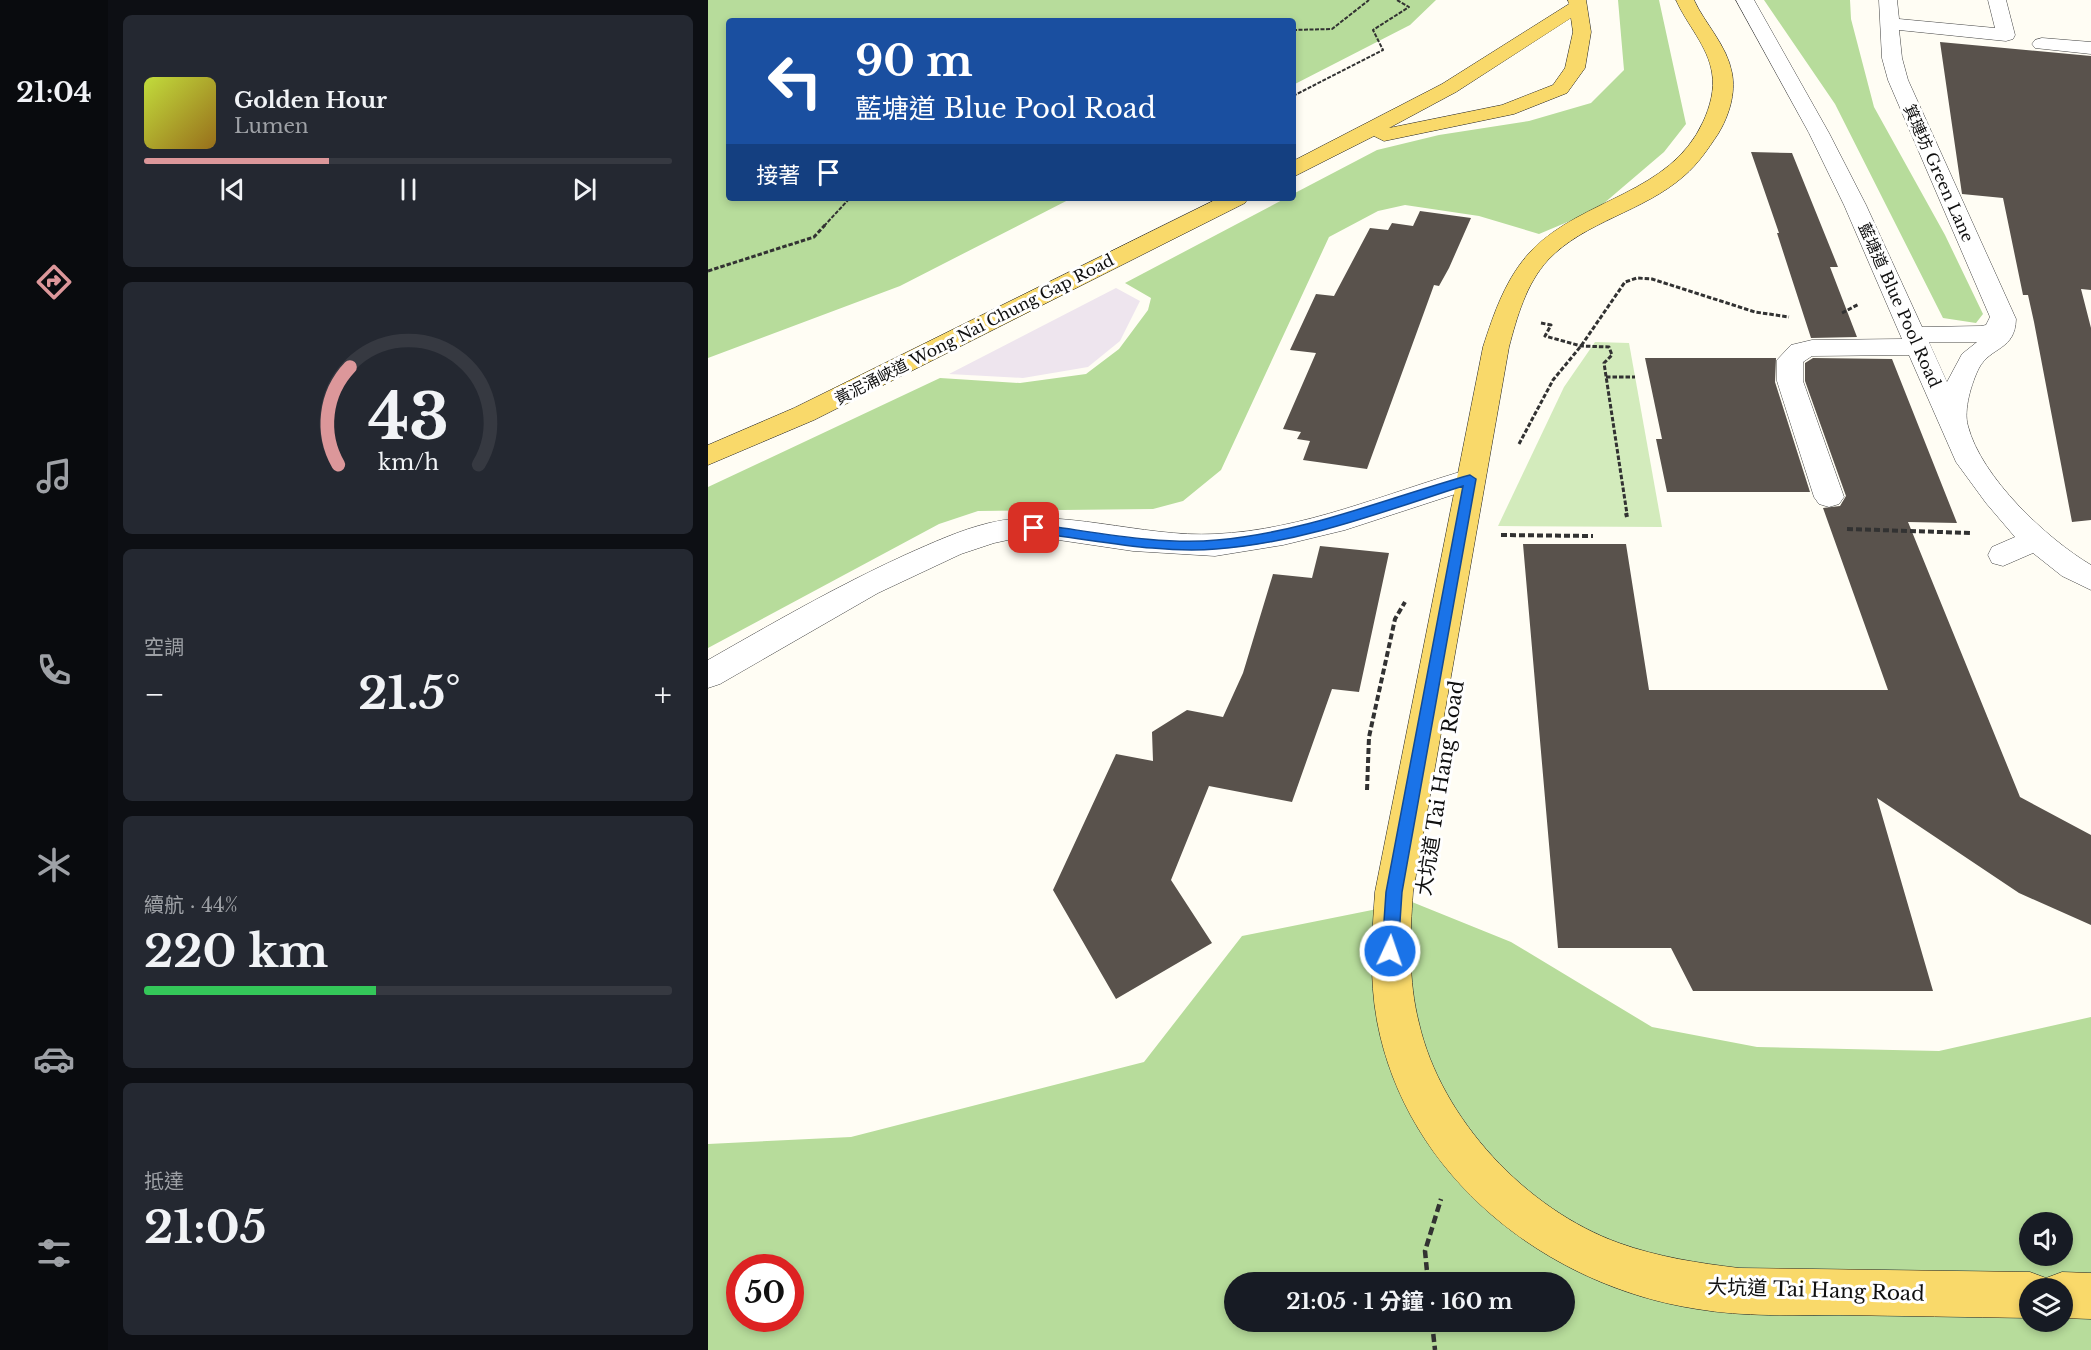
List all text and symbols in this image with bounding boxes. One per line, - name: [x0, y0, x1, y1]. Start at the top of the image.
- text: 90 m: [855, 35, 973, 87]
- icon: left: [756, 42, 834, 120]
- text: 21:04: [16, 76, 92, 109]
- text: Golden Hour: [234, 87, 387, 114]
- text: 藍塘道 Blue Pool Road: [855, 92, 1156, 125]
- street label: 箕璉坊 Green Lane: [1900, 101, 1978, 245]
- text: Lumen: [234, 114, 309, 138]
- icon: arrive: [812, 156, 845, 189]
- text: 接著: [756, 162, 800, 189]
- icon: previous: [216, 173, 249, 206]
- icon: pause: [392, 173, 425, 206]
- icon: next: [568, 173, 601, 206]
- street label: 藍塘道 Blue Pool Road: [1855, 219, 1945, 391]
- street label: 黃泥涌峽道 Wong Nai Chung Gap Road: [831, 249, 1117, 408]
- icon: directions: [33, 261, 75, 303]
- text: 43: [367, 378, 449, 456]
- text: km/h: [378, 449, 439, 476]
- icon: music: [33, 455, 75, 497]
- pin: [1008, 502, 1059, 553]
- icon: arrive: [1017, 511, 1050, 544]
- text: 空調: [144, 635, 184, 659]
- icon: phone: [33, 649, 75, 691]
- text: 21.5°: [358, 665, 461, 721]
- text: −: [144, 674, 165, 715]
- text: +: [654, 674, 672, 715]
- street label: 大坑道 Tai Hang Road: [1411, 679, 1469, 897]
- icon: climate: [33, 844, 75, 886]
- text: 續航 · 44%: [144, 893, 238, 917]
- position arrow: [1358, 919, 1422, 983]
- text: 220 km: [144, 923, 328, 979]
- icon: car: [33, 1038, 75, 1080]
- text: 抵達: [144, 1169, 184, 1193]
- text: 21:05: [144, 1199, 266, 1255]
- map controls: [2019, 1212, 2073, 1332]
- button: sound: [2019, 1212, 2073, 1266]
- icon: filters: [33, 1232, 75, 1274]
- speed limit sign: 50: [726, 1254, 804, 1332]
- street label: 大坑道 Tai Hang Road: [1707, 1274, 1925, 1306]
- button: layers: [2019, 1278, 2073, 1332]
- text: 21:05 · 1 分鐘 · 160 m: [1286, 1288, 1513, 1315]

